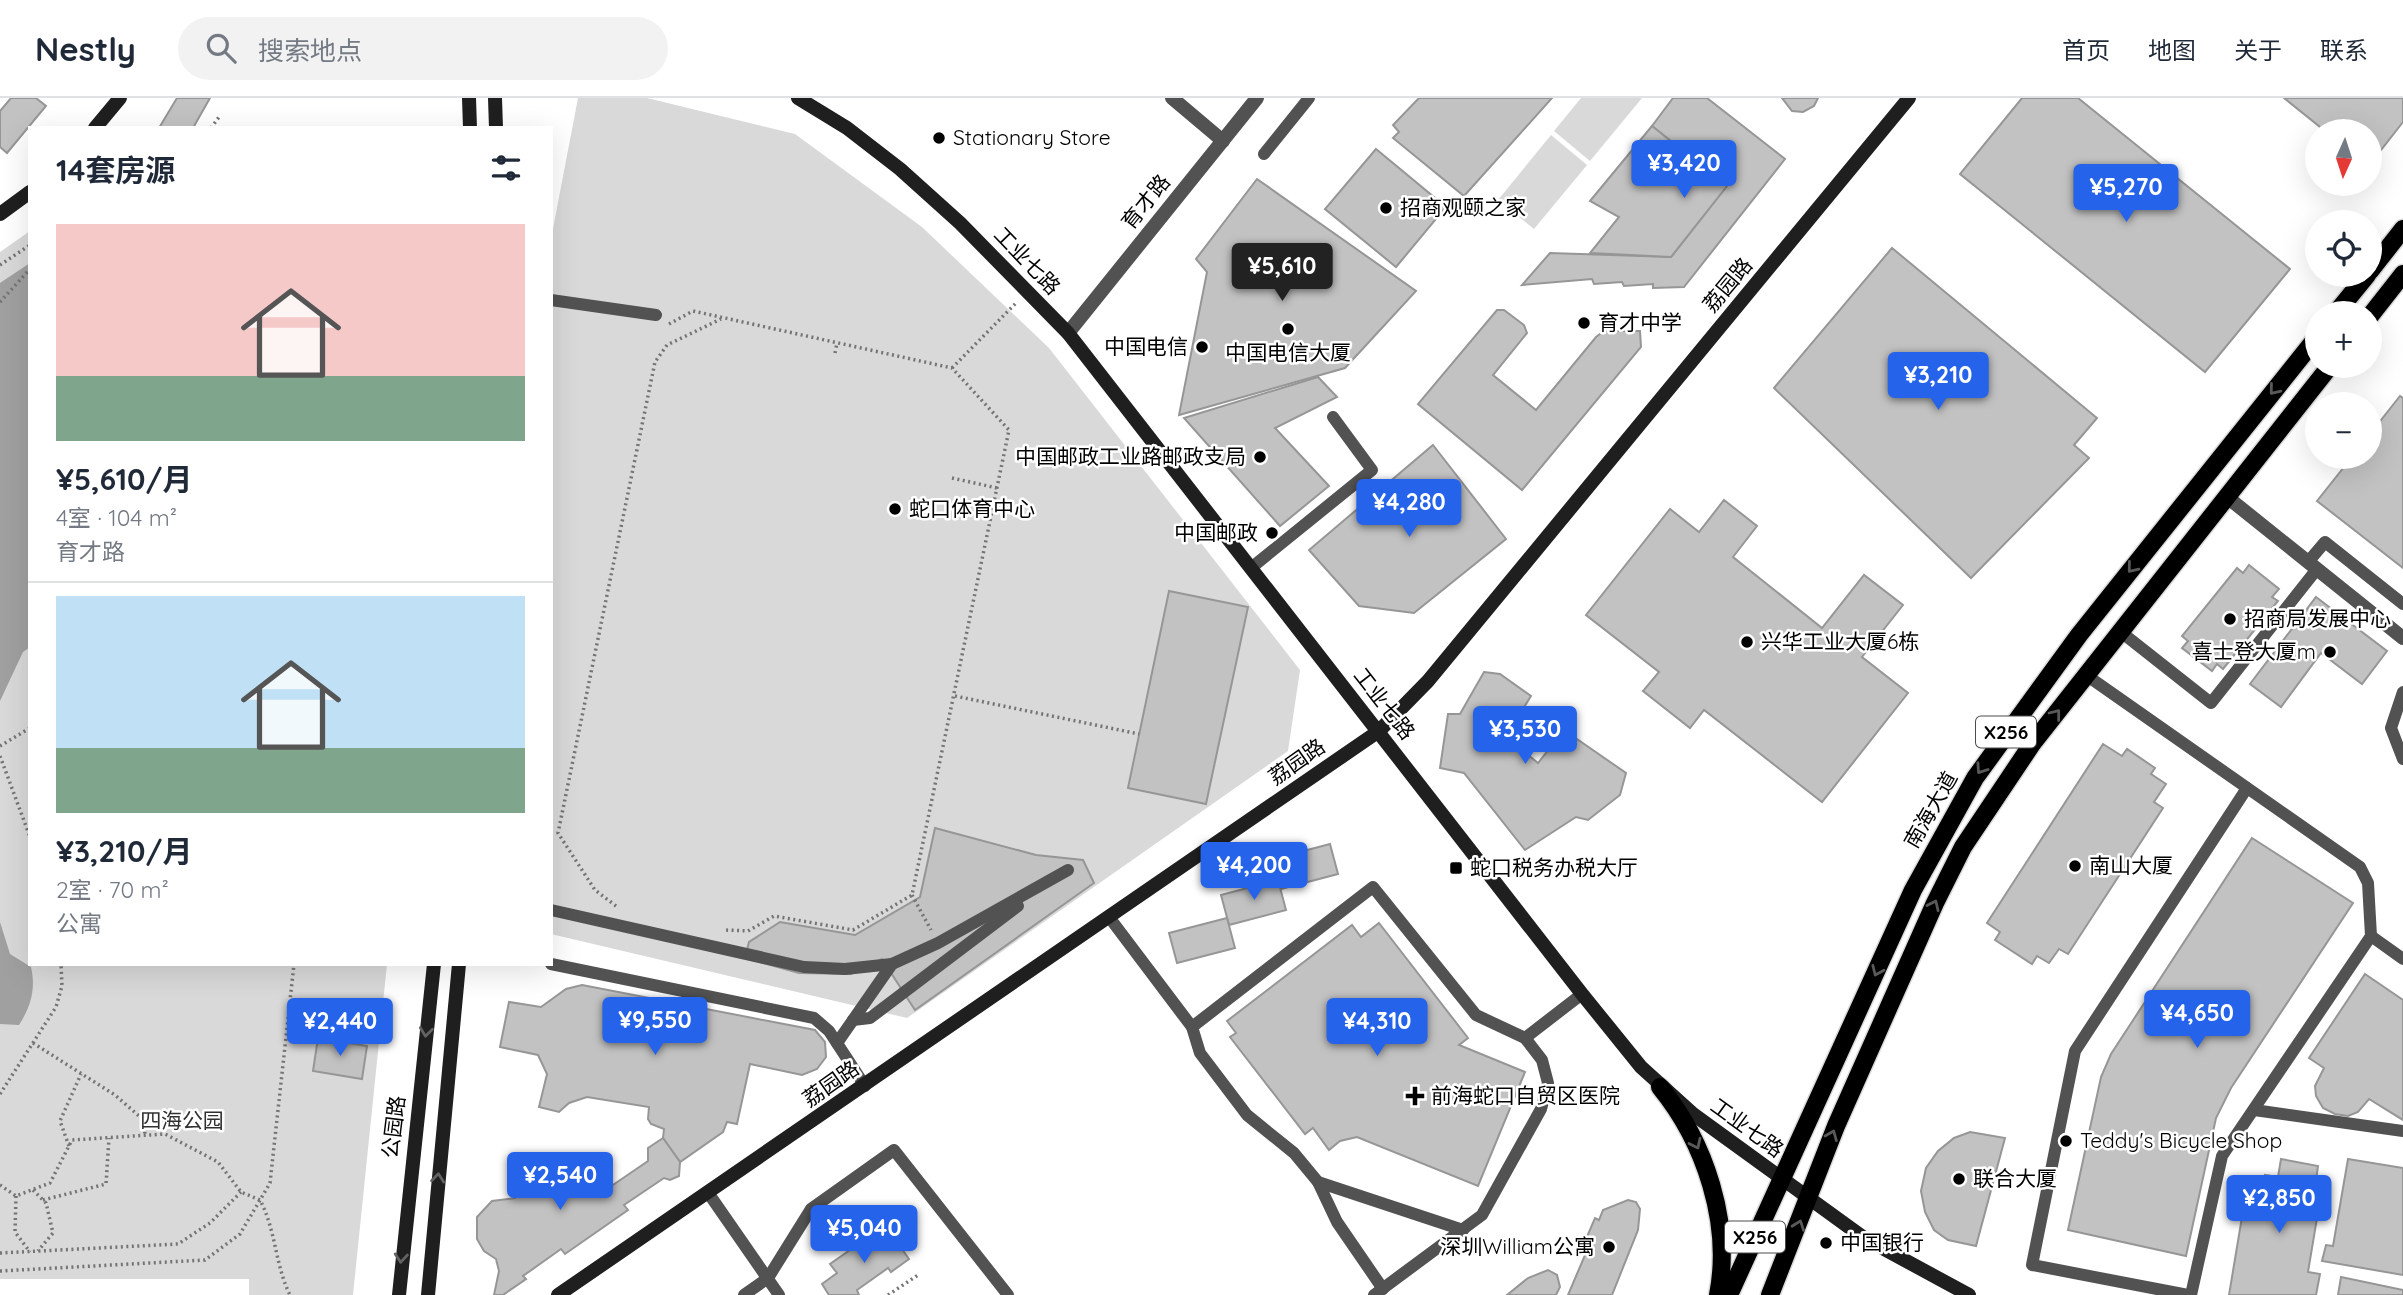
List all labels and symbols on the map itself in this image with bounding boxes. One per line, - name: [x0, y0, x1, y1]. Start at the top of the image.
- north arrow: [2305, 119, 2382, 196]
- place label: Stationary Store: [953, 124, 1111, 150]
- marker: Stationary Store: [931, 130, 947, 146]
- pin: ¥3,420: [1627, 140, 1741, 200]
- pin: ¥5,270: [2069, 164, 2183, 224]
- street label: 育才路: [1115, 169, 1175, 234]
- place label: 招商观颐之家: [1400, 194, 1526, 220]
- marker: 招商观颐之家: [1378, 200, 1394, 216]
- street label: 工业七路: [989, 221, 1066, 300]
- pin: ¥5,610: [1225, 244, 1339, 303]
- street label: 荔园路: [1697, 252, 1757, 317]
- place label: 育才中学: [1598, 309, 1682, 335]
- marker: 育才中学: [1576, 315, 1592, 331]
- marker: 中国电信大厦: [1280, 321, 1296, 337]
- place label: 中国电信: [1104, 333, 1188, 359]
- marker: 中国电信: [1194, 339, 1210, 355]
- place label: 中国电信大厦: [1225, 339, 1351, 365]
- pin: ¥3,210: [1881, 352, 1995, 412]
- one-way arrow: [2270, 383, 2283, 395]
- place label: 中国邮政工业路邮政支局: [1015, 443, 1246, 469]
- marker: 中国邮政工业路邮政支局: [1252, 449, 1268, 465]
- pin: ¥4,280: [1352, 480, 1466, 539]
- place label: 蛇口体育中心: [909, 495, 1035, 521]
- marker: 蛇口体育中心: [887, 501, 903, 517]
- place label: 中国邮政: [1174, 519, 1258, 545]
- marker: 中国邮政: [1264, 525, 1280, 541]
- one-way arrow: [2128, 561, 2141, 573]
- place label: 招商局发展中心: [2244, 605, 2391, 631]
- marker: 招商局发展中心: [2222, 611, 2238, 627]
- place label: 兴华工业大厦6栋: [1761, 628, 1919, 654]
- marker: 兴华工业大厦6栋: [1739, 634, 1755, 650]
- place label: 喜士登大厦m: [2192, 638, 2316, 664]
- marker: 喜士登大厦m: [2322, 644, 2338, 660]
- street label: 工业七路: [1349, 662, 1421, 744]
- pin: ¥3,530: [1468, 706, 1582, 766]
- one-way arrow: [2047, 709, 2060, 721]
- road number: X256: [1976, 716, 2036, 748]
- street label: 荔园路: [1263, 732, 1330, 790]
- one-way arrow: [1976, 762, 1989, 775]
- street label: 南海大道: [1898, 767, 1962, 852]
- pin: ¥4,200: [1197, 842, 1311, 902]
- place label: 南山大厦: [2089, 852, 2173, 878]
- place label: 蛇口税务办税大厅: [1470, 854, 1638, 880]
- marker: 南山大厦: [2067, 858, 2083, 874]
- marker: 蛇口税务办税大厅: [1448, 860, 1464, 876]
- one-way arrow: [1926, 900, 1940, 912]
- one-way arrow: [1871, 964, 1885, 976]
- pin: ¥4,650: [2140, 990, 2254, 1050]
- pin: ¥2,440: [283, 998, 397, 1058]
- pin: ¥9,550: [598, 998, 712, 1057]
- pin: ¥4,310: [1320, 998, 1434, 1058]
- one-way arrow: [419, 1026, 434, 1038]
- street label: 荔园路: [797, 1054, 864, 1112]
- place label: 前海蛇口自贸区医院: [1431, 1082, 1620, 1108]
- marker: 前海蛇口自贸区医院: [1405, 1086, 1425, 1106]
- street label: 工业七路: [1706, 1092, 1789, 1162]
- street label: 公园路: [376, 1094, 410, 1160]
- park label: 四海公园: [140, 1107, 224, 1133]
- place label: Teddy's Bicycle Shop: [2080, 1127, 2282, 1153]
- one-way arrow: [1823, 1130, 1837, 1142]
- marker: Teddy's Bicycle Shop: [2058, 1133, 2074, 1149]
- one-way arrow: [1687, 1137, 1701, 1150]
- pin: ¥2,540: [503, 1152, 617, 1212]
- place label: 联合大厦: [1973, 1165, 2057, 1191]
- marker: 联合大厦: [1951, 1171, 1967, 1187]
- one-way arrow: [430, 1172, 445, 1184]
- pin: ¥2,850: [2222, 1176, 2336, 1235]
- pin: ¥5,040: [807, 1206, 921, 1265]
- one-way arrow: [1791, 1219, 1805, 1231]
- road number: X256: [1725, 1222, 1785, 1252]
- place label: 中国银行: [1840, 1229, 1924, 1255]
- place label: 深圳William公寓: [1440, 1233, 1595, 1259]
- marker: 中国银行: [1818, 1235, 1834, 1251]
- marker: 深圳William公寓: [1601, 1239, 1617, 1255]
- one-way arrow: [394, 1253, 409, 1264]

